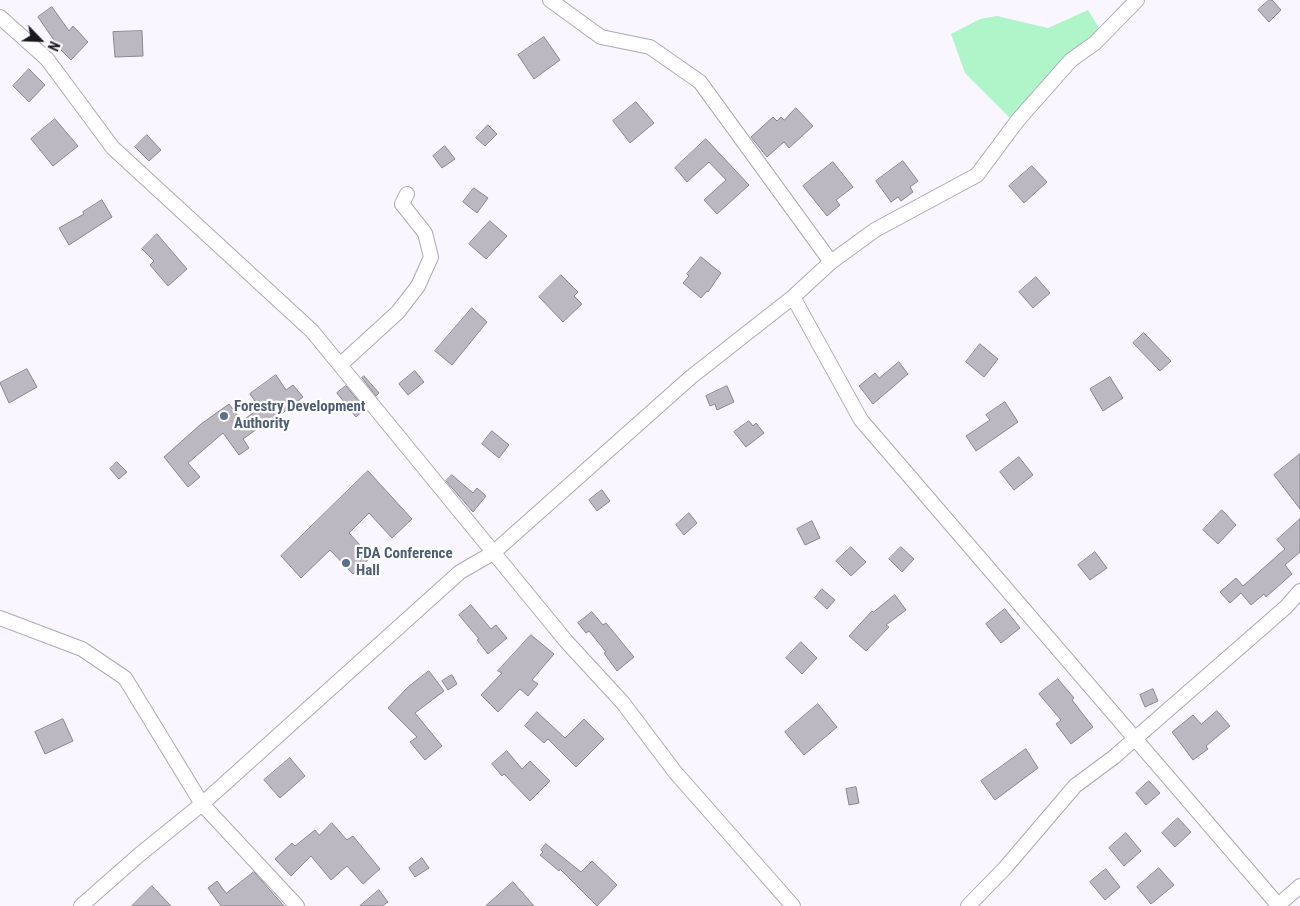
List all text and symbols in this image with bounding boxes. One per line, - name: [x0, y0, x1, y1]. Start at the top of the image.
- north arrow: [15, 15, 65, 65]
- text: N: [45, 39, 63, 53]
- place label: Forestry Development Authority: [234, 398, 365, 433]
- marker: Forestry Development Authority: [218, 410, 230, 422]
- place label: FDA Conference Hall: [356, 545, 453, 580]
- marker: FDA Conference Hall: [340, 557, 352, 569]

